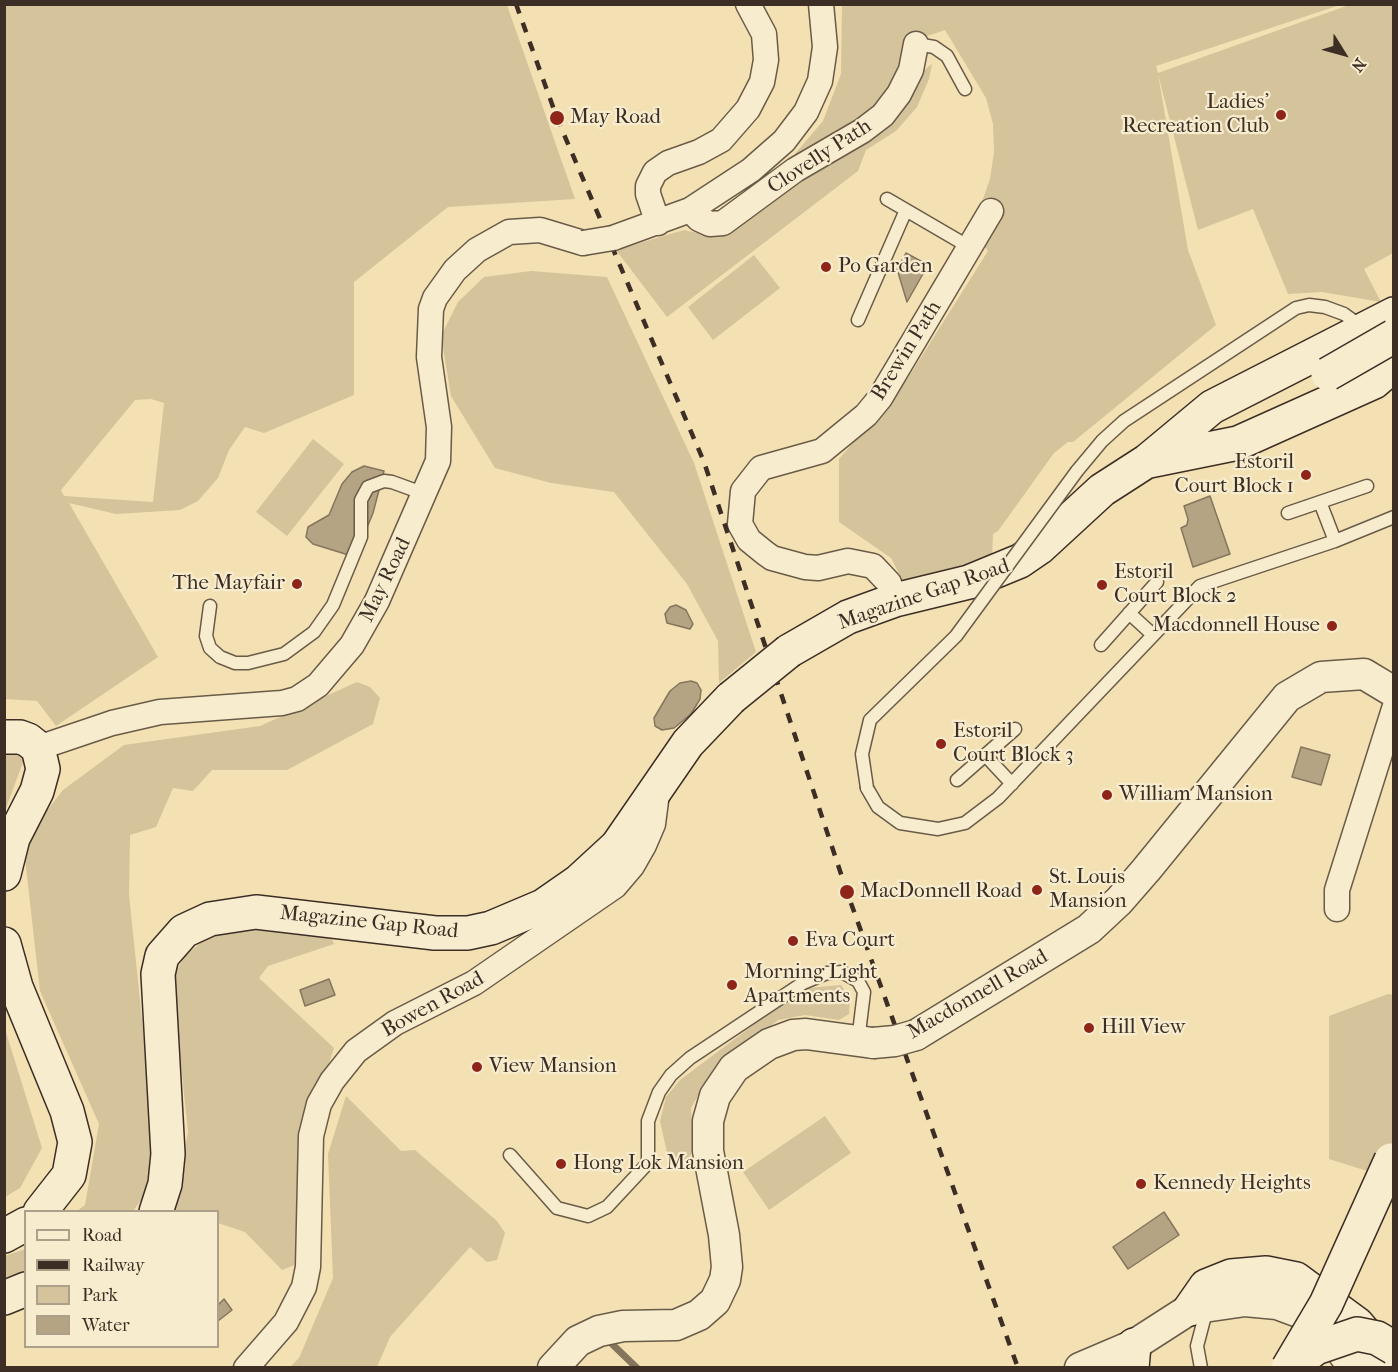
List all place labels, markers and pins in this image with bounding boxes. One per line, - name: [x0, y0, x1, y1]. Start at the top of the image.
- place label: Ladies' Recreation Club: [1122, 90, 1269, 140]
- place label: May Road: [570, 105, 661, 131]
- marker: Ladies' Recreation Club: [1274, 108, 1288, 122]
- marker: May Road: [548, 109, 566, 127]
- place label: Po Garden: [838, 254, 933, 280]
- marker: Po Garden: [819, 260, 833, 274]
- place label: Estoril Court Block 1: [1175, 450, 1294, 500]
- marker: Estoril Court Block 1: [1299, 468, 1313, 482]
- place label: Estoril Court Block 2: [1114, 560, 1237, 610]
- place label: The Mayfair: [172, 571, 285, 597]
- marker: The Mayfair: [290, 577, 304, 591]
- marker: Estoril Court Block 2: [1095, 578, 1109, 592]
- place label: Macdonnell House: [1152, 613, 1320, 639]
- marker: Macdonnell House: [1325, 619, 1339, 633]
- place label: Estoril Court Block 3: [953, 719, 1074, 769]
- marker: Estoril Court Block 3: [934, 737, 948, 751]
- place label: William Mansion: [1119, 782, 1273, 808]
- marker: William Mansion: [1100, 788, 1114, 802]
- place label: St. Louis Mansion: [1049, 865, 1127, 915]
- place label: MacDonnell Road: [860, 879, 1022, 905]
- marker: MacDonnell Road: [838, 883, 856, 901]
- marker: St. Louis Mansion: [1030, 883, 1044, 897]
- place label: Eva Court: [805, 928, 895, 954]
- marker: Eva Court: [786, 934, 800, 948]
- place label: Morning Light Apartments: [744, 960, 878, 1010]
- marker: Morning Light Apartments: [725, 978, 739, 992]
- place label: Hill View: [1101, 1015, 1185, 1041]
- marker: Hill View: [1082, 1021, 1096, 1035]
- place label: View Mansion: [489, 1054, 617, 1080]
- marker: View Mansion: [470, 1060, 484, 1074]
- place label: Hong Lok Mansion: [573, 1151, 744, 1177]
- marker: Hong Lok Mansion: [554, 1157, 568, 1171]
- place label: Kennedy Heights: [1153, 1171, 1311, 1197]
- marker: Kennedy Heights: [1134, 1177, 1148, 1191]

